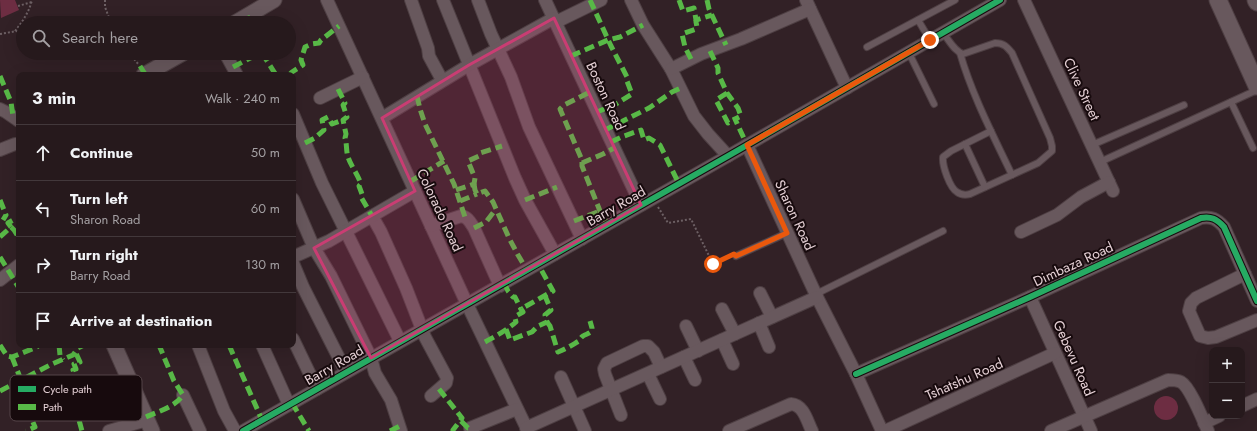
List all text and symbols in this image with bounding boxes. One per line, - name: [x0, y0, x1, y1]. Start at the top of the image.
- search box: [16, 16, 296, 60]
- icon: search: [30, 27, 52, 49]
- text: Search here: [62, 27, 138, 49]
- route end: [921, 31, 939, 49]
- street label: Clive Street: [1059, 54, 1106, 124]
- street label: Boston Road: [581, 58, 631, 134]
- text: 3 min: [32, 86, 76, 110]
- text: Walk · 240 m: [205, 89, 280, 108]
- icon: ahead: [32, 142, 54, 164]
- text: Continue: [70, 142, 133, 164]
- text: 50 m: [251, 143, 280, 162]
- street label: Colorado Road: [412, 165, 468, 255]
- street label: Sharon Road: [770, 176, 820, 254]
- street label: Barry Road: [583, 181, 649, 231]
- text: Turn left: [70, 188, 128, 210]
- icon: left: [32, 198, 54, 220]
- text: 60 m: [251, 199, 280, 218]
- text: Sharon Road: [70, 210, 140, 229]
- street label: Dimbaza Road: [1030, 237, 1116, 291]
- text: Turn right: [70, 244, 138, 266]
- icon: right: [32, 254, 54, 276]
- text: 130 m: [245, 255, 280, 274]
- route start: [704, 255, 722, 273]
- text: Barry Road: [70, 266, 130, 285]
- icon: arrive: [32, 310, 54, 332]
- text: Arrive at destination: [70, 310, 212, 332]
- street label: Gebevu Road: [1048, 317, 1100, 399]
- street label: Barry Road: [301, 340, 367, 390]
- map controls: [1209, 347, 1245, 419]
- button: +: [1209, 347, 1245, 383]
- street label: Tshatshu Road: [922, 353, 1006, 405]
- legend: [10, 375, 142, 421]
- text: Cycle path: [43, 381, 92, 397]
- button: −: [1209, 383, 1245, 419]
- text: Path: [43, 399, 62, 415]

